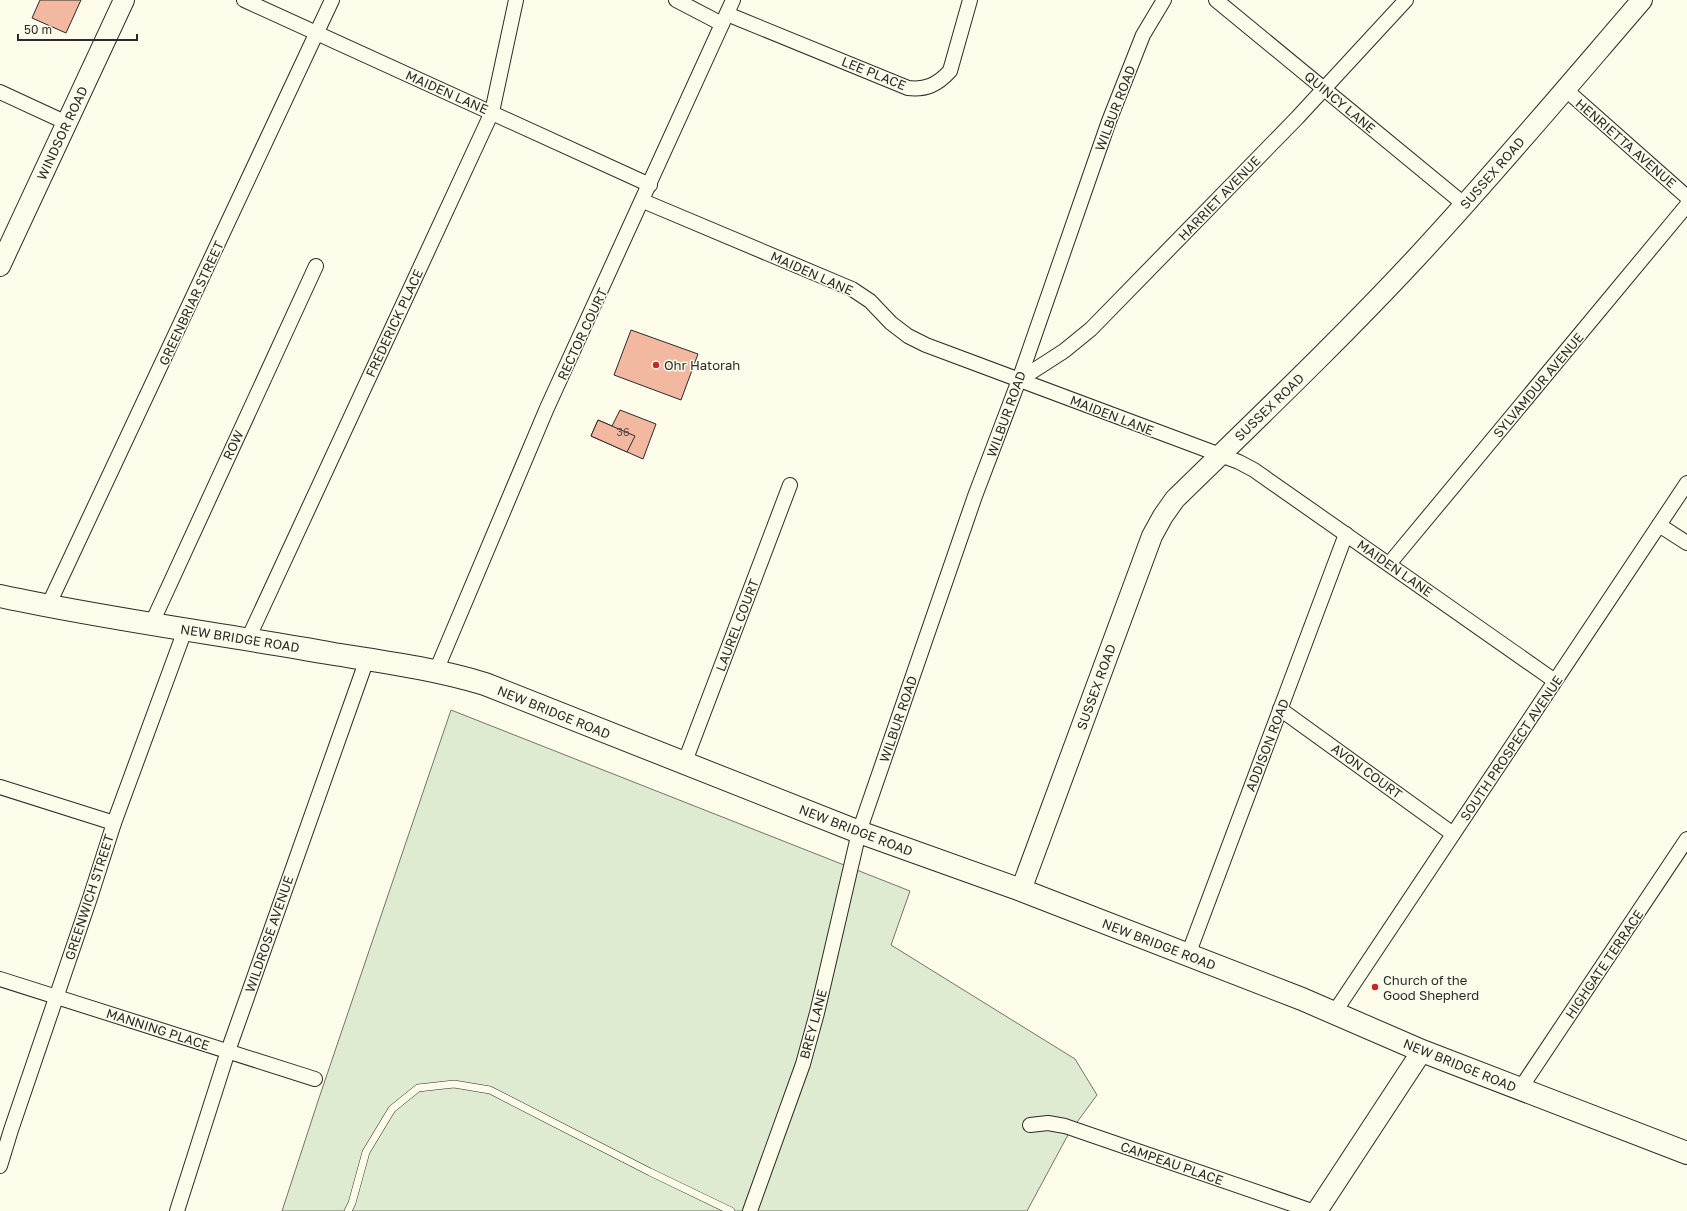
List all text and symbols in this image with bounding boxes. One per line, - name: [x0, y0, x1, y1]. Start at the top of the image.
- scale bar: [18, 16, 137, 42]
- text: 50 m: [24, 22, 52, 37]
- street label: LEE PLACE: [839, 53, 909, 93]
- street label: WILBUR ROAD: [1091, 63, 1139, 153]
- street label: MAIDEN LANE: [403, 67, 491, 117]
- street label: QUINCY LANE: [1301, 68, 1379, 136]
- street label: WINDSOR ROAD: [33, 84, 91, 182]
- street label: HENRIETTA AVENUE: [1573, 95, 1679, 191]
- street label: SUSSEX ROAD: [1456, 134, 1528, 212]
- street label: HARRIET AVENUE: [1175, 152, 1263, 244]
- street label: GREENBRIAR STREET: [155, 238, 227, 368]
- street label: MAIDEN LANE: [768, 248, 856, 298]
- street label: FREDERICK PLACE: [362, 267, 426, 379]
- street label: RECTOR COURT: [554, 286, 610, 382]
- street label: SYLVAMDUR AVENUE: [1489, 329, 1587, 441]
- place label: Ohr Hatorah: [664, 357, 740, 373]
- marker: Ohr Hatorah: [651, 360, 661, 370]
- street label: WILBUR ROAD: [983, 369, 1029, 459]
- street label: SUSSEX ROAD: [1231, 370, 1307, 444]
- street label: MAIDEN LANE: [1068, 392, 1156, 438]
- house number: 36: [616, 425, 630, 438]
- street label: ROW: [219, 427, 247, 462]
- street label: MAIDEN LANE: [1354, 536, 1436, 600]
- street label: LAUREL COURT: [712, 576, 762, 674]
- street label: NEW BRIDGE ROAD: [179, 621, 301, 655]
- street label: SUSSEX ROAD: [1073, 642, 1119, 732]
- street label: SOUTH PROSPECT AVENUE: [1456, 672, 1566, 824]
- street label: WILBUR ROAD: [876, 674, 920, 764]
- street label: NEW BRIDGE ROAD: [495, 682, 613, 742]
- street label: ADDISON ROAD: [1242, 696, 1292, 794]
- street label: AVON COURT: [1329, 740, 1405, 802]
- street label: NEW BRIDGE ROAD: [797, 801, 915, 859]
- street label: GREENWICH STREET: [61, 832, 117, 962]
- street label: WILDROSE AVENUE: [241, 873, 297, 995]
- street label: HIGHGATE TERRACE: [1562, 907, 1646, 1021]
- street label: NEW BRIDGE ROAD: [1100, 915, 1218, 973]
- place label: Church of the Good Shepherd: [1383, 972, 1479, 1003]
- marker: Church of the Good Shepherd: [1370, 982, 1380, 992]
- street label: BREY LANE: [796, 987, 830, 1061]
- street label: MANNING PLACE: [104, 1005, 212, 1053]
- street label: NEW BRIDGE ROAD: [1401, 1035, 1519, 1095]
- street label: CAMPEAU PLACE: [1119, 1138, 1225, 1188]

